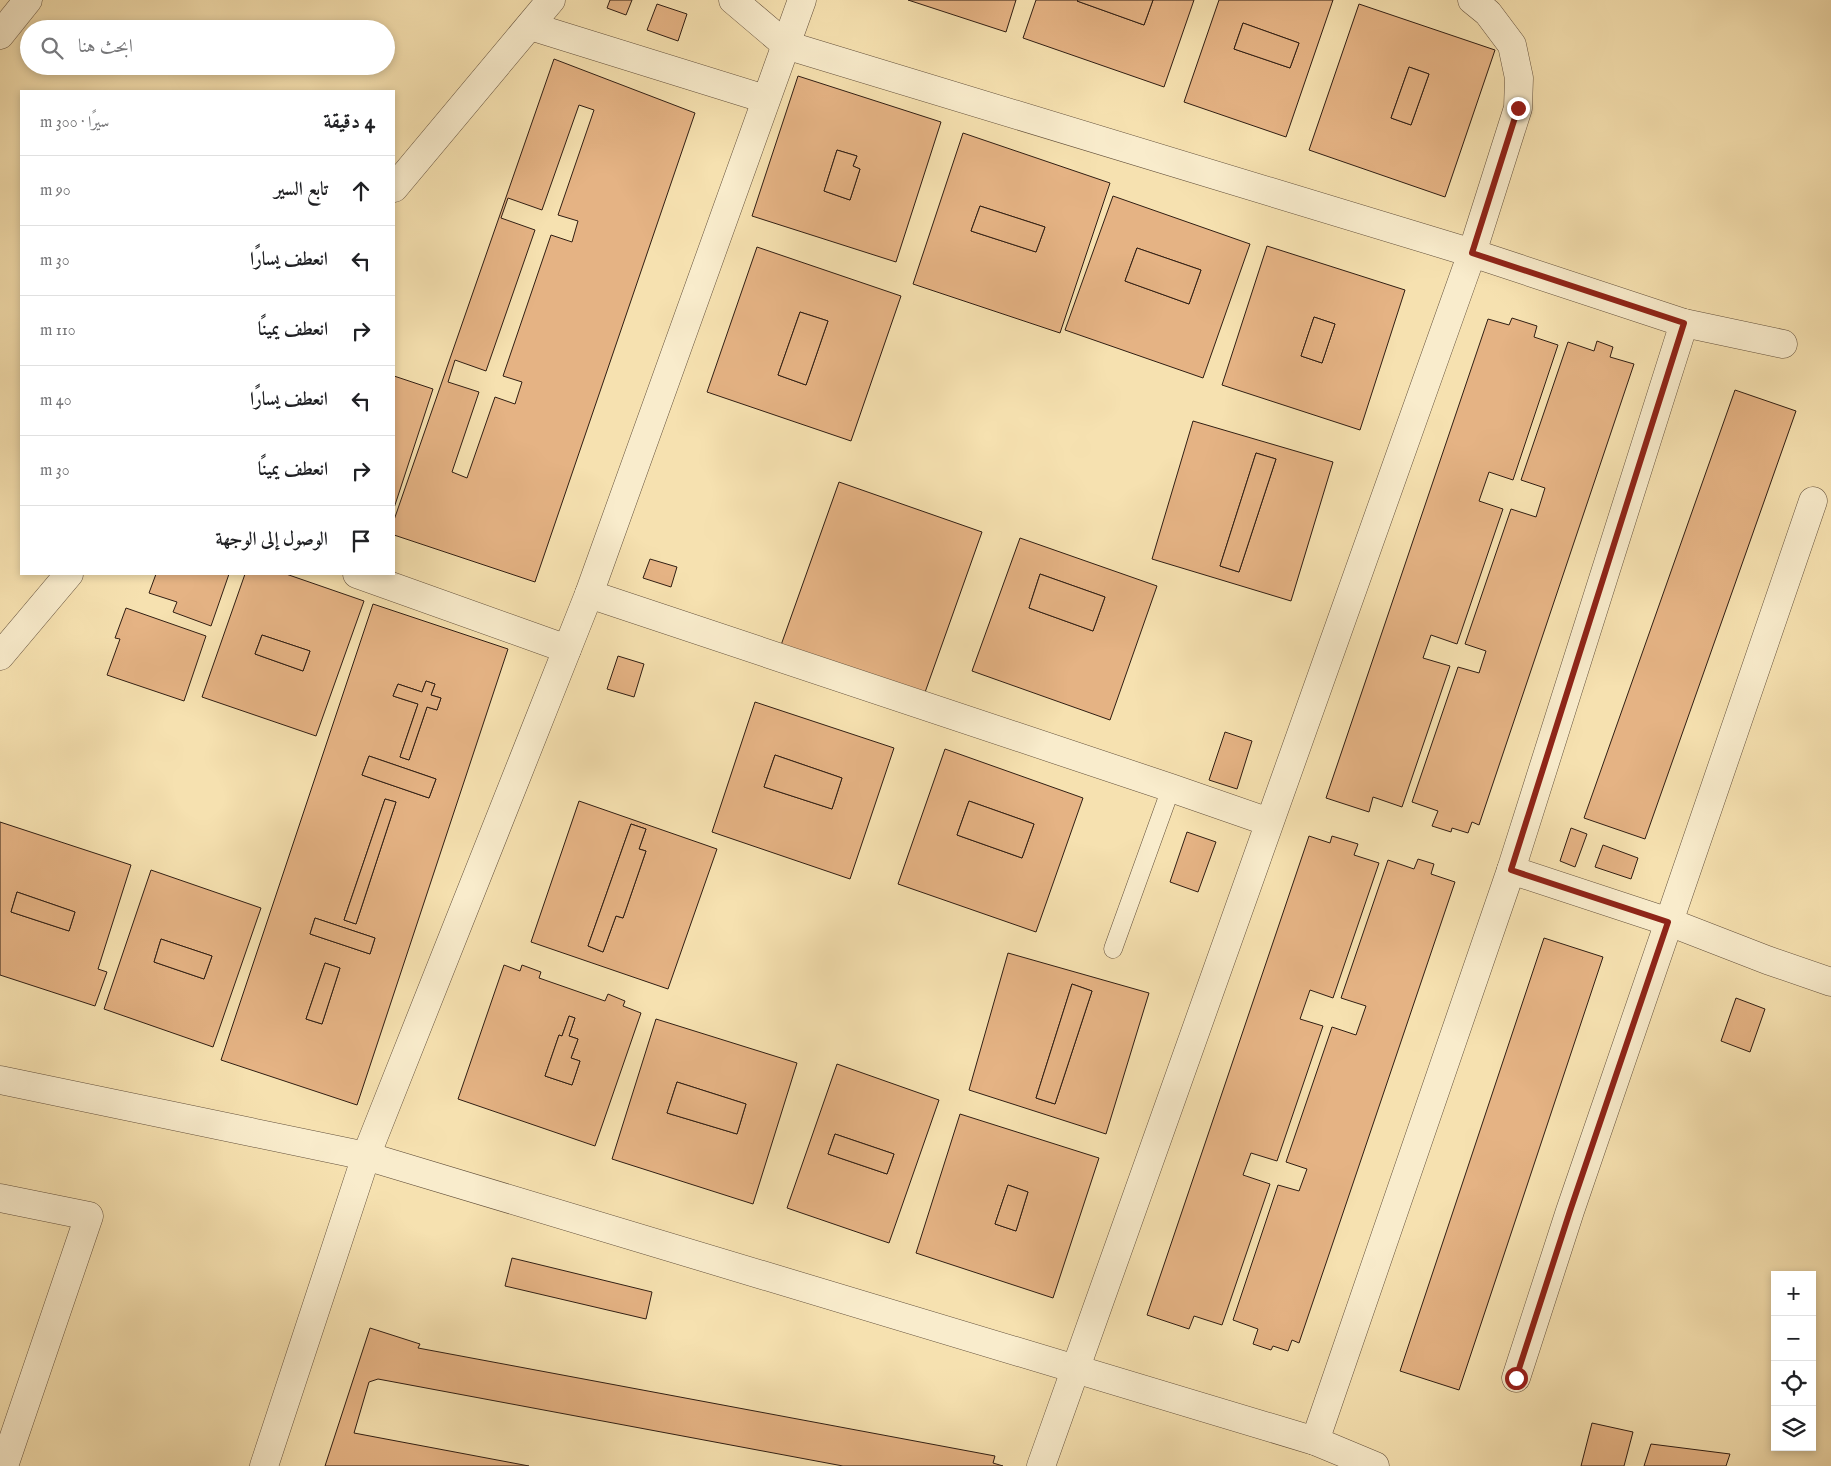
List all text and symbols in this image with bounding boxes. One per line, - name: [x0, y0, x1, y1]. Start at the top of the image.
- search box: [20, 20, 395, 75]
- icon: search: [38, 34, 66, 62]
- text: ابحث هنا: [78, 35, 133, 59]
- route end: [1507, 97, 1530, 120]
- text: 4 دقيقة: [323, 109, 375, 136]
- text: سيرًا · 300 m: [40, 113, 109, 133]
- icon: ahead: [347, 177, 375, 205]
- text: تابع السير: [274, 178, 328, 202]
- text: 90 m: [40, 181, 71, 201]
- icon: left: [347, 247, 375, 275]
- text: انعطف يسارًا: [250, 248, 328, 272]
- text: 30 m: [40, 251, 70, 271]
- icon: right: [347, 317, 375, 345]
- text: انعطف يمينًا: [258, 318, 328, 342]
- text: 110 m: [40, 321, 76, 341]
- icon: left: [347, 387, 375, 415]
- text: انعطف يسارًا: [250, 388, 328, 412]
- text: 40 m: [40, 391, 72, 411]
- icon: right: [347, 457, 375, 485]
- text: انعطف يمينًا: [258, 458, 328, 482]
- text: 30 m: [40, 461, 70, 481]
- icon: arrive: [347, 527, 375, 555]
- text: الوصول إلى الوجهة: [216, 528, 328, 552]
- map controls: [1771, 1271, 1816, 1451]
- button: +: [1771, 1271, 1816, 1316]
- button: −: [1771, 1316, 1816, 1361]
- button: locate: [1771, 1361, 1816, 1406]
- route start: [1505, 1367, 1528, 1390]
- button: layers: [1771, 1406, 1816, 1451]

